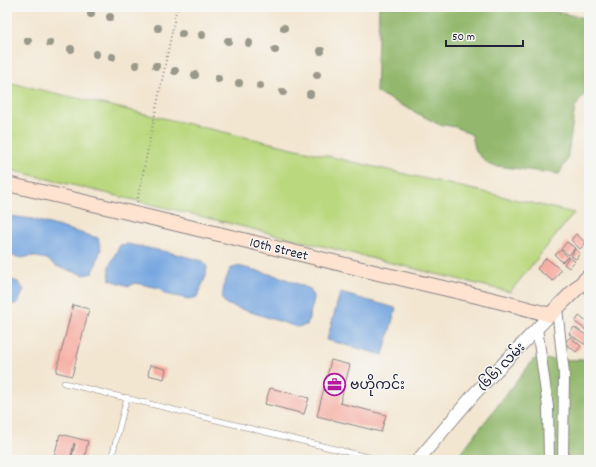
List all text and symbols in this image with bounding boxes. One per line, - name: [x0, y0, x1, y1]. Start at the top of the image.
- scale bar: [446, 22, 523, 48]
- text: 50 m: [452, 29, 475, 46]
- street label: 10th Street: [247, 233, 310, 267]
- street label: (၆၆) လမ်း: [473, 337, 531, 396]
- office icon: ဗဟိုကင်း: [322, 371, 348, 397]
- place label: ဗဟိုကင်း: [350, 374, 405, 396]

